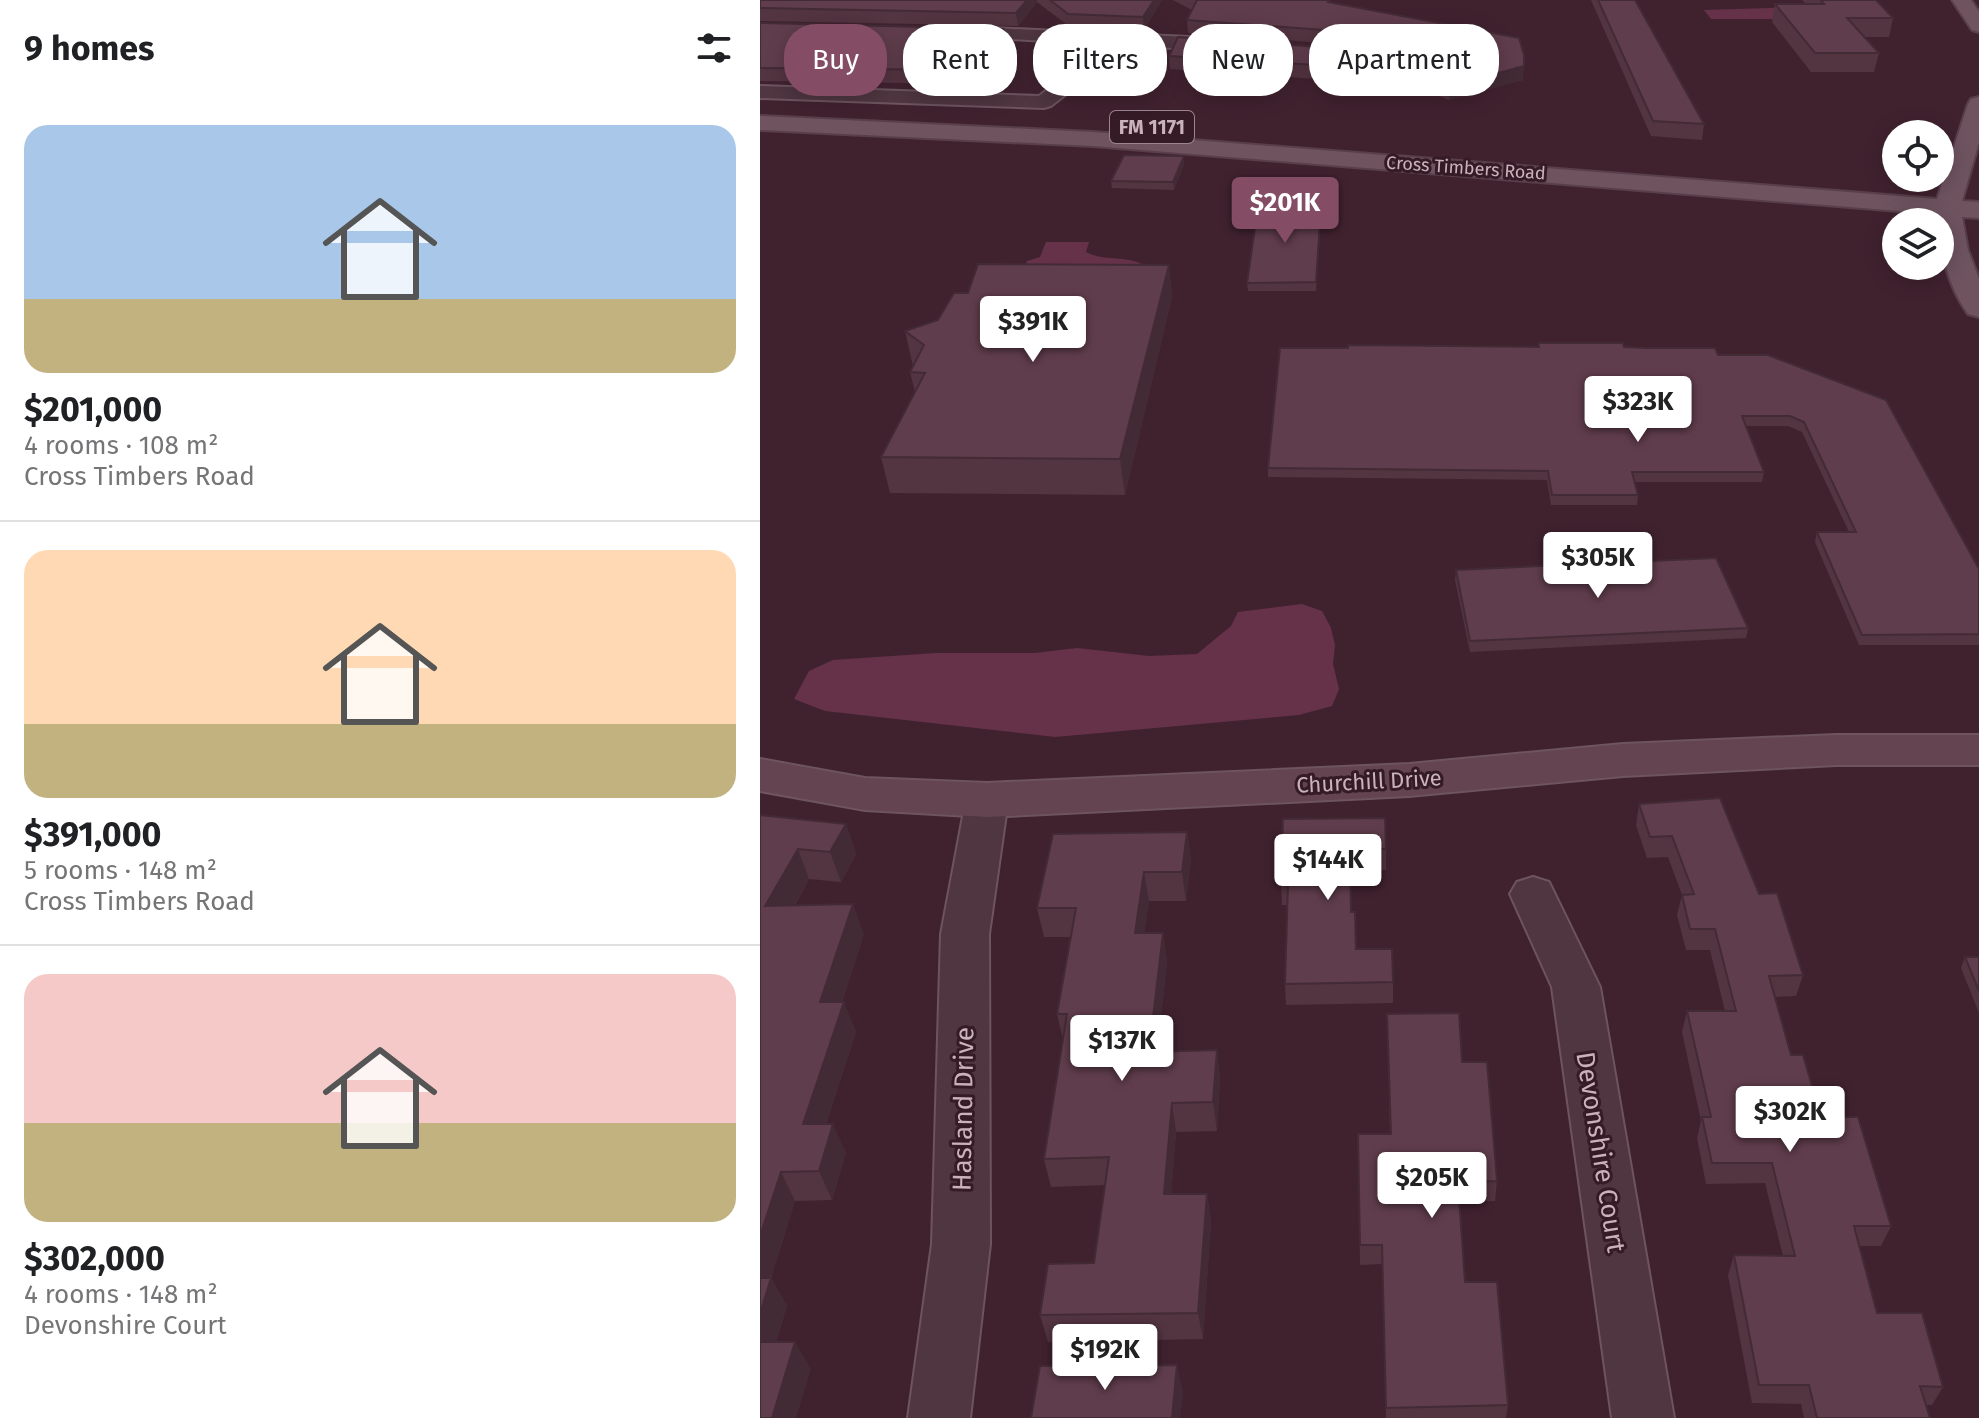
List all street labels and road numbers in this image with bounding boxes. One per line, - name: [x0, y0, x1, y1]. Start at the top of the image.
- road number: FM 1171: [1110, 111, 1194, 143]
- street label: Cross Timbers Road: [1386, 151, 1546, 185]
- street label: Churchill Drive: [1296, 764, 1442, 799]
- street label: Hasland Drive: [947, 1027, 980, 1191]
- street label: Devonshire Court: [1569, 1050, 1632, 1255]

